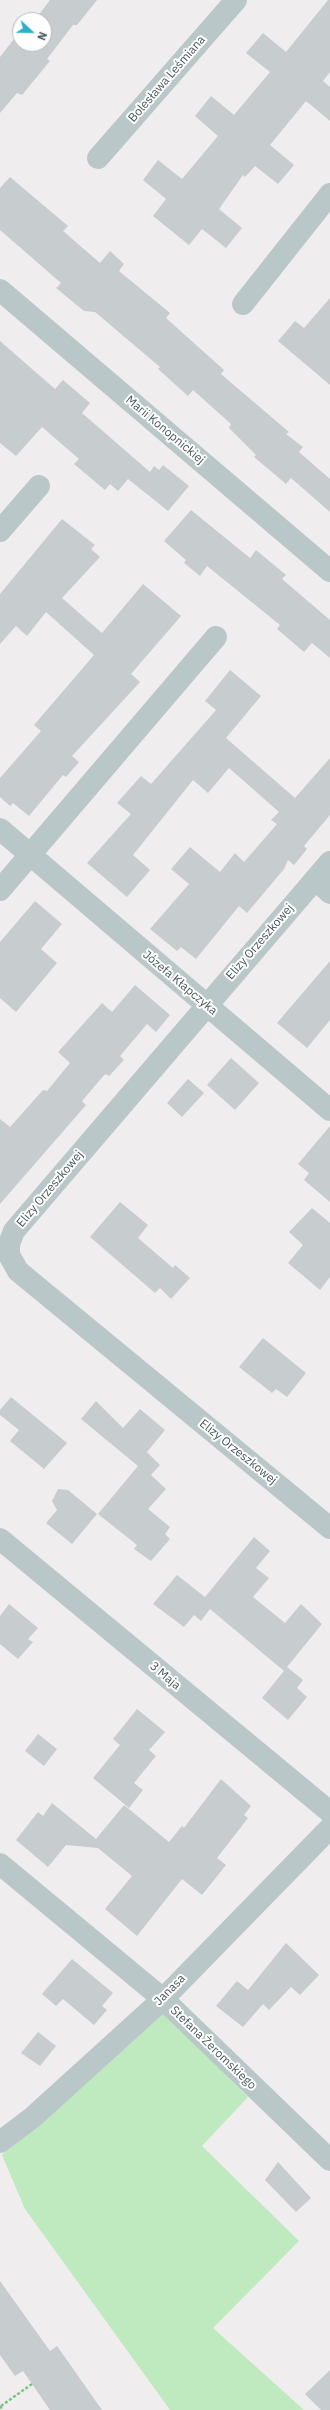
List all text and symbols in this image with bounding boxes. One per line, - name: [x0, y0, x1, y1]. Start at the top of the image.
- north arrow: [12, 12, 52, 52]
- text: N: [34, 30, 50, 42]
- street label: Bolesława Leśmiana: [126, 33, 208, 125]
- street label: Marii Konopnickiej: [123, 393, 207, 467]
- street label: Elizy Orzeszkowej: [223, 901, 297, 983]
- street label: Józefa Kłapczyka: [140, 948, 220, 1018]
- street label: Elizy Orzeszkowej: [14, 1148, 86, 1230]
- street label: Elizy Orzeszkowej: [196, 1416, 280, 1488]
- street label: 3 Maja: [147, 1659, 183, 1693]
- street label: Janasa: [151, 1971, 189, 2009]
- street label: Stefana Żeromskiego: [167, 2003, 259, 2093]

